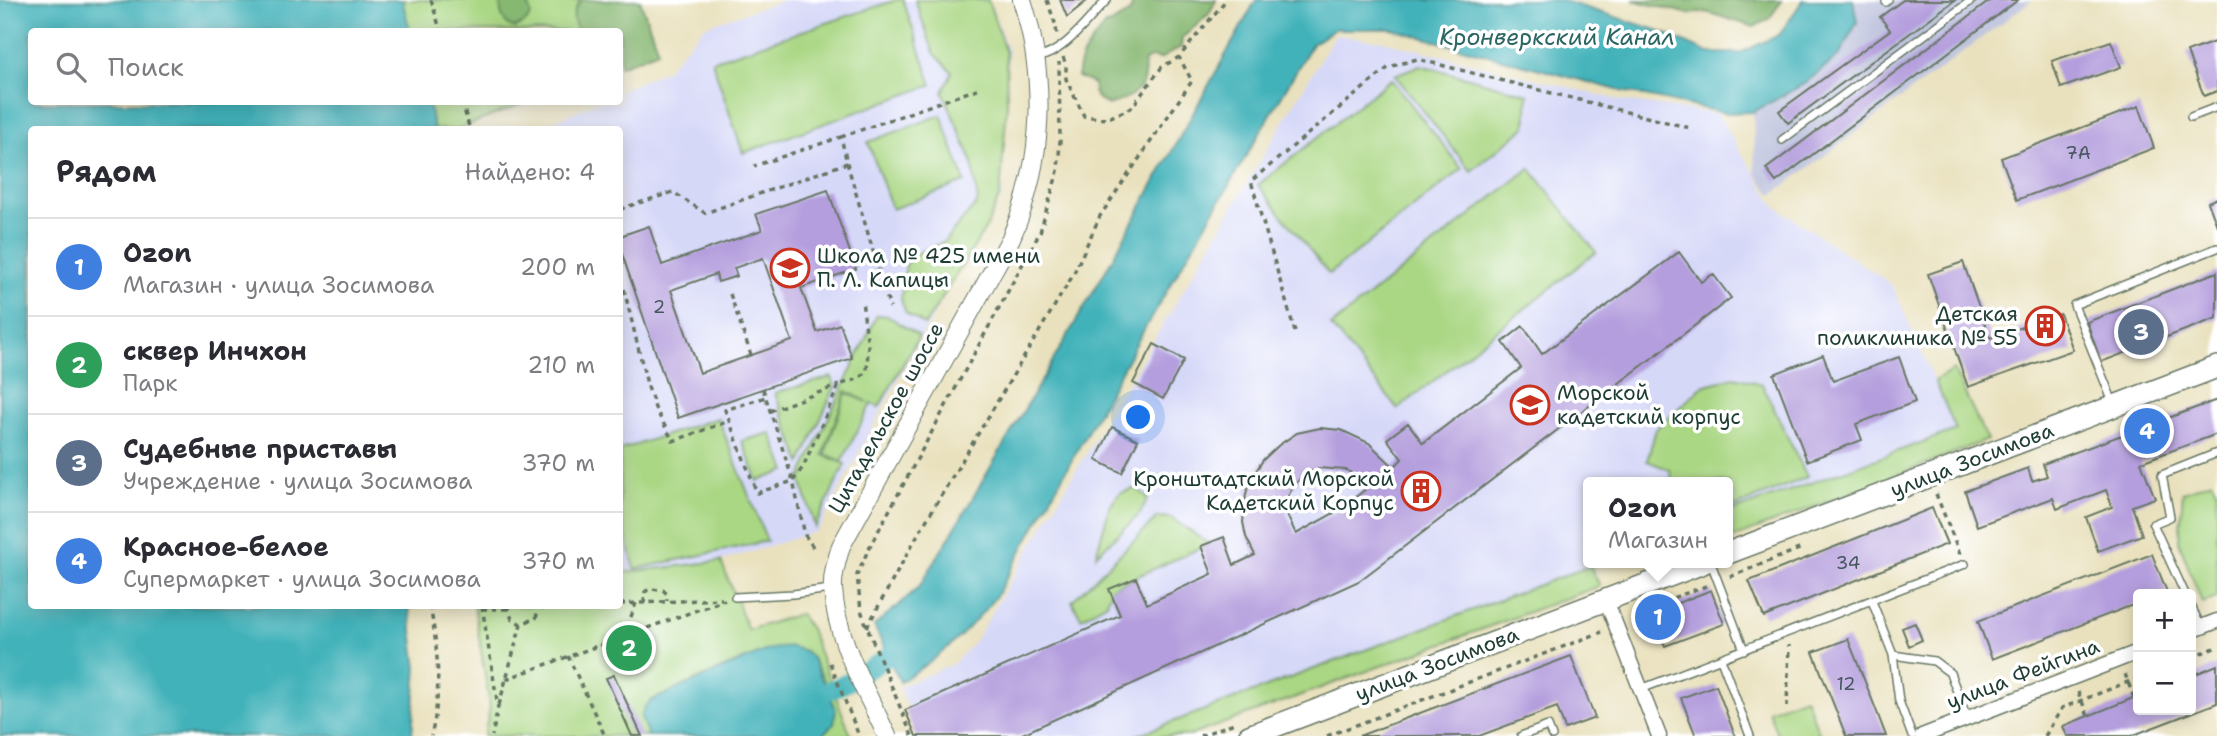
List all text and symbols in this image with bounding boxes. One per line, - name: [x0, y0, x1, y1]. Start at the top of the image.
- water label: Кронверкский Канал: [1439, 22, 1675, 52]
- search box: [28, 28, 623, 105]
- icon: search: [52, 48, 90, 86]
- text: Поиск: [108, 49, 184, 84]
- house number: 7А: [2065, 141, 2091, 165]
- text: Рядом: [56, 151, 156, 192]
- text: Найдено: 4: [465, 157, 595, 187]
- text: Ozon: [123, 235, 192, 270]
- place label: Школа № 425 имени П. Л. Капицы: [817, 242, 1040, 294]
- school or university icon: Школа № 425 имени П. Л. Капицы: [769, 247, 811, 289]
- text: 1: [74, 252, 84, 282]
- text: 200 m: [520, 252, 595, 282]
- text: Магазин · улица Зосимова: [123, 270, 434, 300]
- house number: 2: [653, 295, 665, 319]
- place label: Детская поликлиника № 55: [1817, 300, 2018, 352]
- building icon: Детская поликлиника № 55: [2024, 305, 2066, 347]
- pin: 3: [2118, 306, 2164, 358]
- street label: Цитадельское шоссе: [822, 318, 950, 518]
- text: сквер Инчхон: [123, 333, 307, 368]
- text: 2: [71, 350, 87, 380]
- text: 210 m: [527, 350, 595, 380]
- text: Парк: [123, 368, 178, 398]
- place label: Морской кадетский корпус: [1557, 379, 1741, 431]
- school or university icon: Морской кадетский корпус: [1509, 384, 1551, 426]
- your location: [1121, 400, 1155, 434]
- pin: 4: [2124, 405, 2170, 457]
- street label: улица Зосимова: [1886, 416, 2058, 504]
- text: Судебные приставы: [123, 431, 397, 466]
- text: 3: [71, 448, 87, 478]
- text: 370 m: [522, 448, 595, 478]
- place label: Кронштадтский Морской Кадетский Корпус: [1133, 465, 1394, 517]
- text: Учреждение · улица Зосимова: [123, 466, 473, 496]
- building icon: Кронштадтский Морской Кадетский Корпус: [1400, 470, 1442, 512]
- popup: [1583, 477, 1733, 568]
- text: Ozon: [1608, 490, 1677, 525]
- text: Магазин: [1608, 525, 1708, 555]
- text: Красное-белое: [123, 529, 329, 564]
- text: 4: [71, 546, 87, 576]
- text: 370 m: [522, 546, 595, 576]
- house number: 34: [1836, 551, 1860, 575]
- text: Супермаркет · улица Зосимова: [123, 564, 481, 594]
- map controls: [2133, 589, 2196, 715]
- button: +: [2133, 589, 2196, 652]
- pin: 1: [1635, 591, 1681, 643]
- street label: улица Зосимова: [1351, 620, 1523, 708]
- pin: 2: [606, 622, 652, 674]
- street label: улица Фейгина: [1942, 632, 2104, 716]
- button: −: [2133, 652, 2196, 715]
- house number: 12: [1836, 672, 1856, 696]

